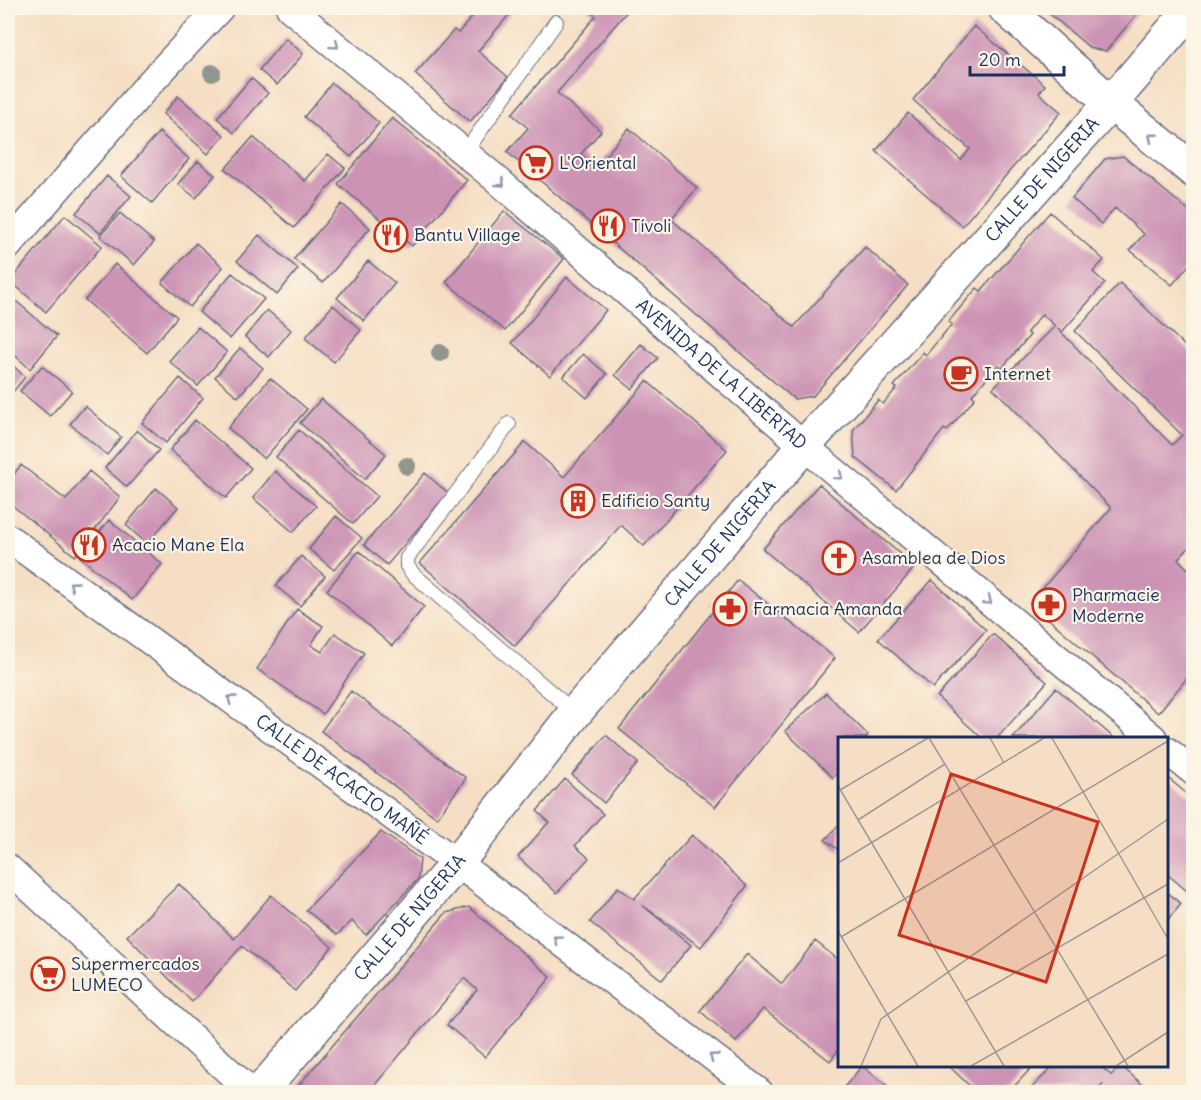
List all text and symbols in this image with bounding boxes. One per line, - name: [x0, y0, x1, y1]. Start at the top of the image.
- one-way arrow: [328, 38, 339, 49]
- scale bar: [970, 39, 1064, 77]
- text: 20 m: [979, 48, 1021, 71]
- street label: CALLE DE NIGERIA: [980, 112, 1104, 247]
- one-way arrow: [1148, 133, 1159, 144]
- supermarket icon: L'Oriental: [518, 145, 554, 181]
- place label: L'Oriental: [559, 151, 636, 174]
- one-way arrow: [494, 176, 505, 187]
- restaurant icon: Tívoli: [590, 208, 626, 244]
- place label: Tívoli: [631, 214, 671, 237]
- restaurant icon: Bantu Village: [373, 217, 409, 253]
- place label: Bantu Village: [414, 223, 521, 246]
- street label: AVENIDA DE LA LIBERTAD: [631, 293, 812, 454]
- cafe icon: Internet: [943, 356, 979, 392]
- place label: Internet: [984, 362, 1051, 385]
- one-way arrow: [832, 468, 843, 479]
- street label: CALLE DE NIGERIA: [659, 475, 781, 612]
- building icon: Edificio Santy: [560, 483, 596, 519]
- place label: Edificio Santy: [601, 489, 710, 512]
- restaurant icon: Acacio Mane Ela: [71, 527, 107, 563]
- place label: Acacio Mane Ela: [112, 533, 244, 556]
- church icon: Asamblea de Dios: [821, 540, 857, 576]
- place label: Asamblea de Dios: [862, 546, 1006, 569]
- one-way arrow: [68, 581, 79, 592]
- place label: Pharmacie Moderne: [1072, 583, 1160, 627]
- pharmacy icon: Pharmacie Moderne: [1031, 587, 1067, 623]
- pharmacy icon: Farmacia Amanda: [712, 591, 748, 627]
- one-way arrow: [982, 594, 993, 605]
- place label: Farmacia Amanda: [753, 597, 903, 620]
- one-way arrow: [226, 696, 237, 707]
- street label: CALLE DE ACACIO MAÑÉ: [251, 709, 433, 849]
- inset map: [838, 737, 1168, 1067]
- street label: CALLE DE NIGERIA: [349, 849, 471, 985]
- one-way arrow: [553, 935, 564, 946]
- place label: Supermercados LUMECO: [71, 952, 200, 996]
- supermarket icon: Supermercados LUMECO: [30, 956, 66, 992]
- one-way arrow: [708, 1053, 719, 1064]

